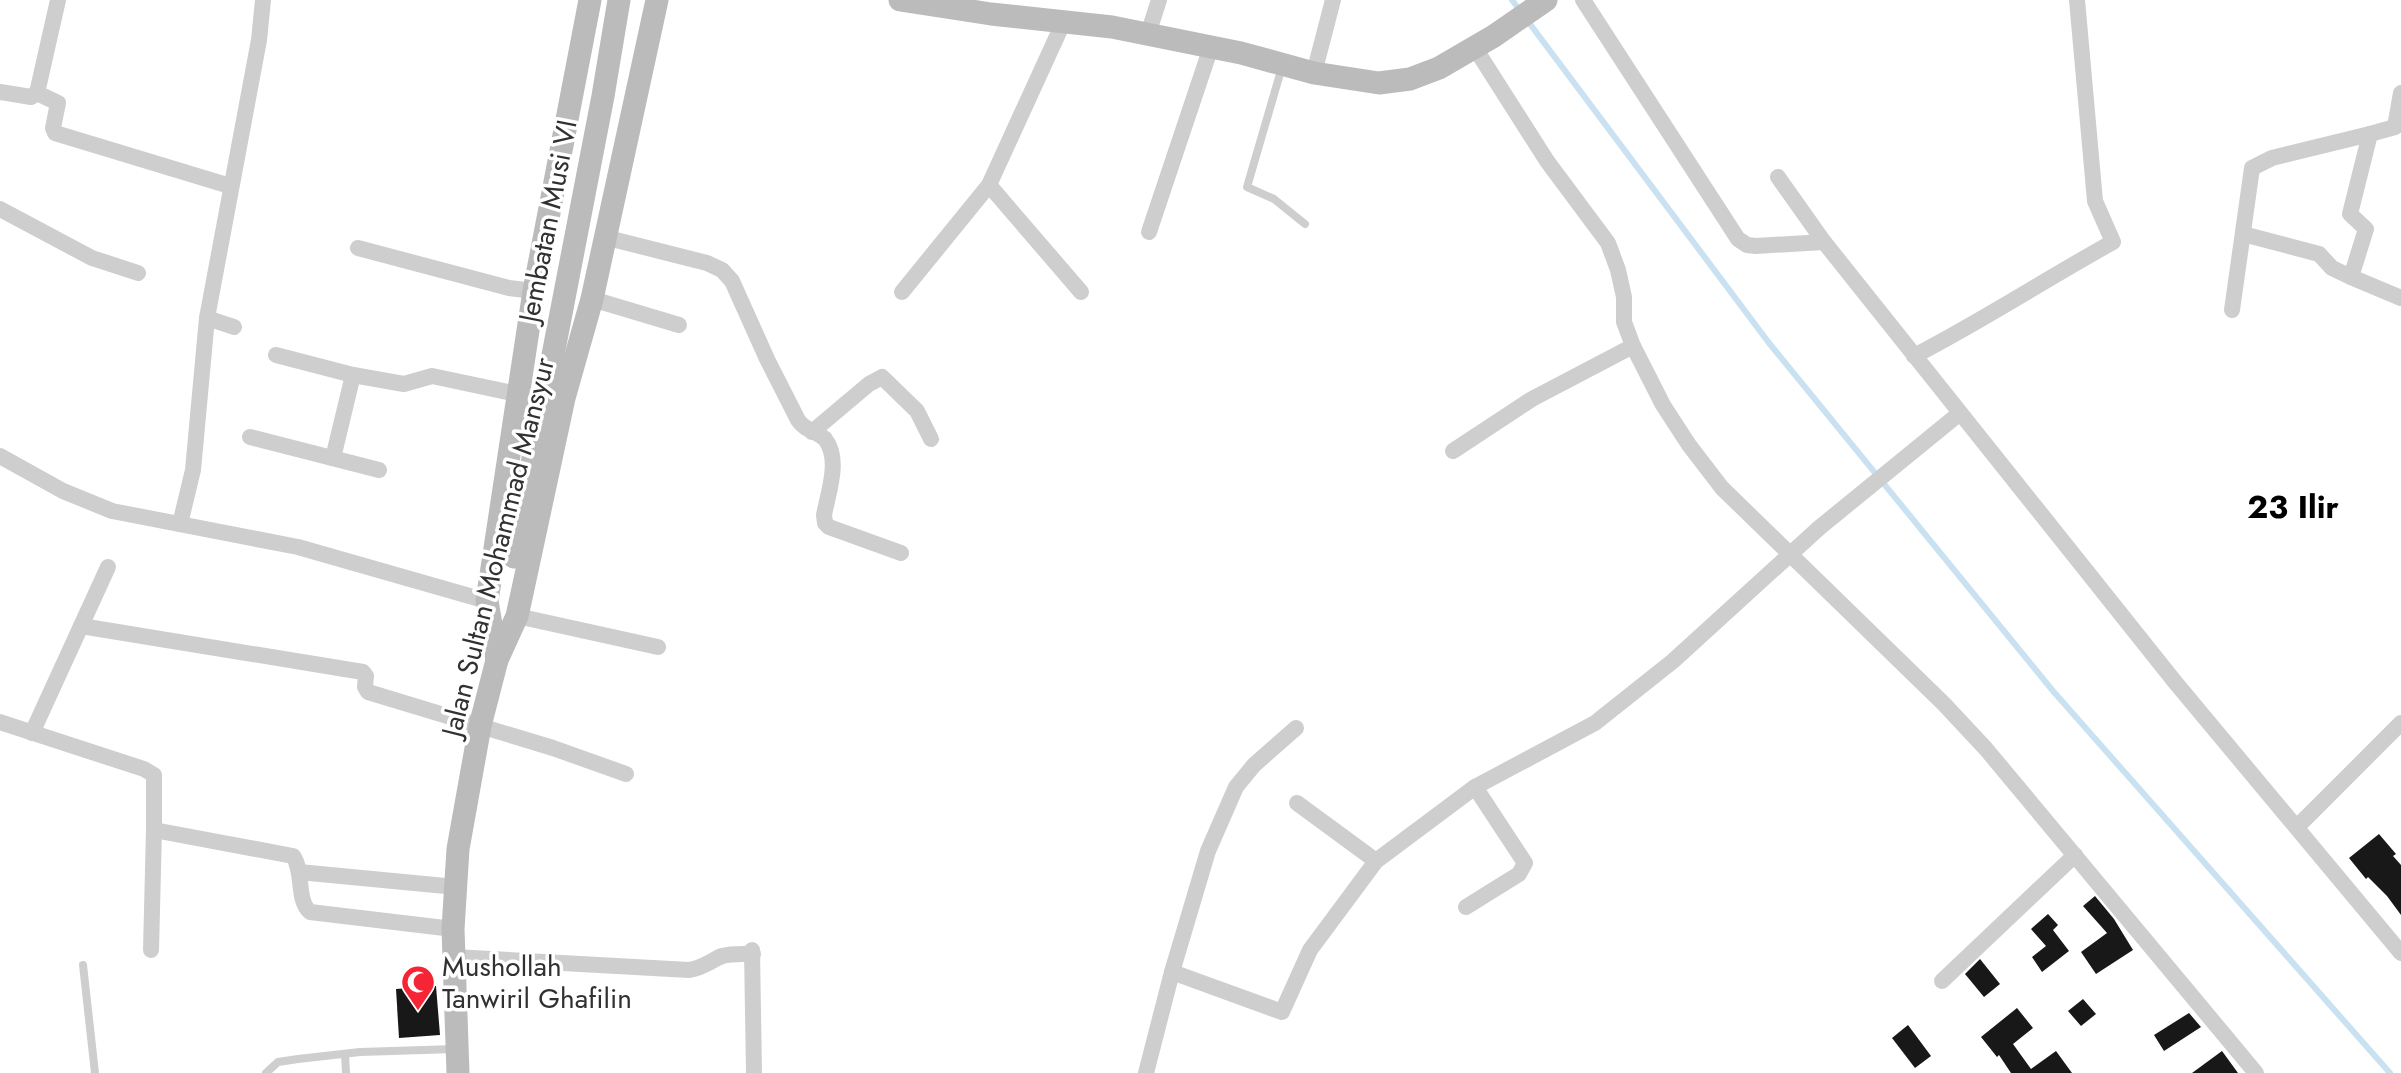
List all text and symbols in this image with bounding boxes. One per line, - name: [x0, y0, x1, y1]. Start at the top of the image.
- street label: Jembatan Musi VI: [508, 116, 588, 330]
- street label: Jalan Sultan Mohammad Mansyur: [430, 353, 565, 745]
- district label: 23 Ilir: [2247, 484, 2339, 530]
- place label: Mushollah Tanwiril Ghafilin: [442, 946, 632, 1019]
- mosque icon: Mushollah Tanwiril Ghafilin: [399, 963, 437, 1012]

